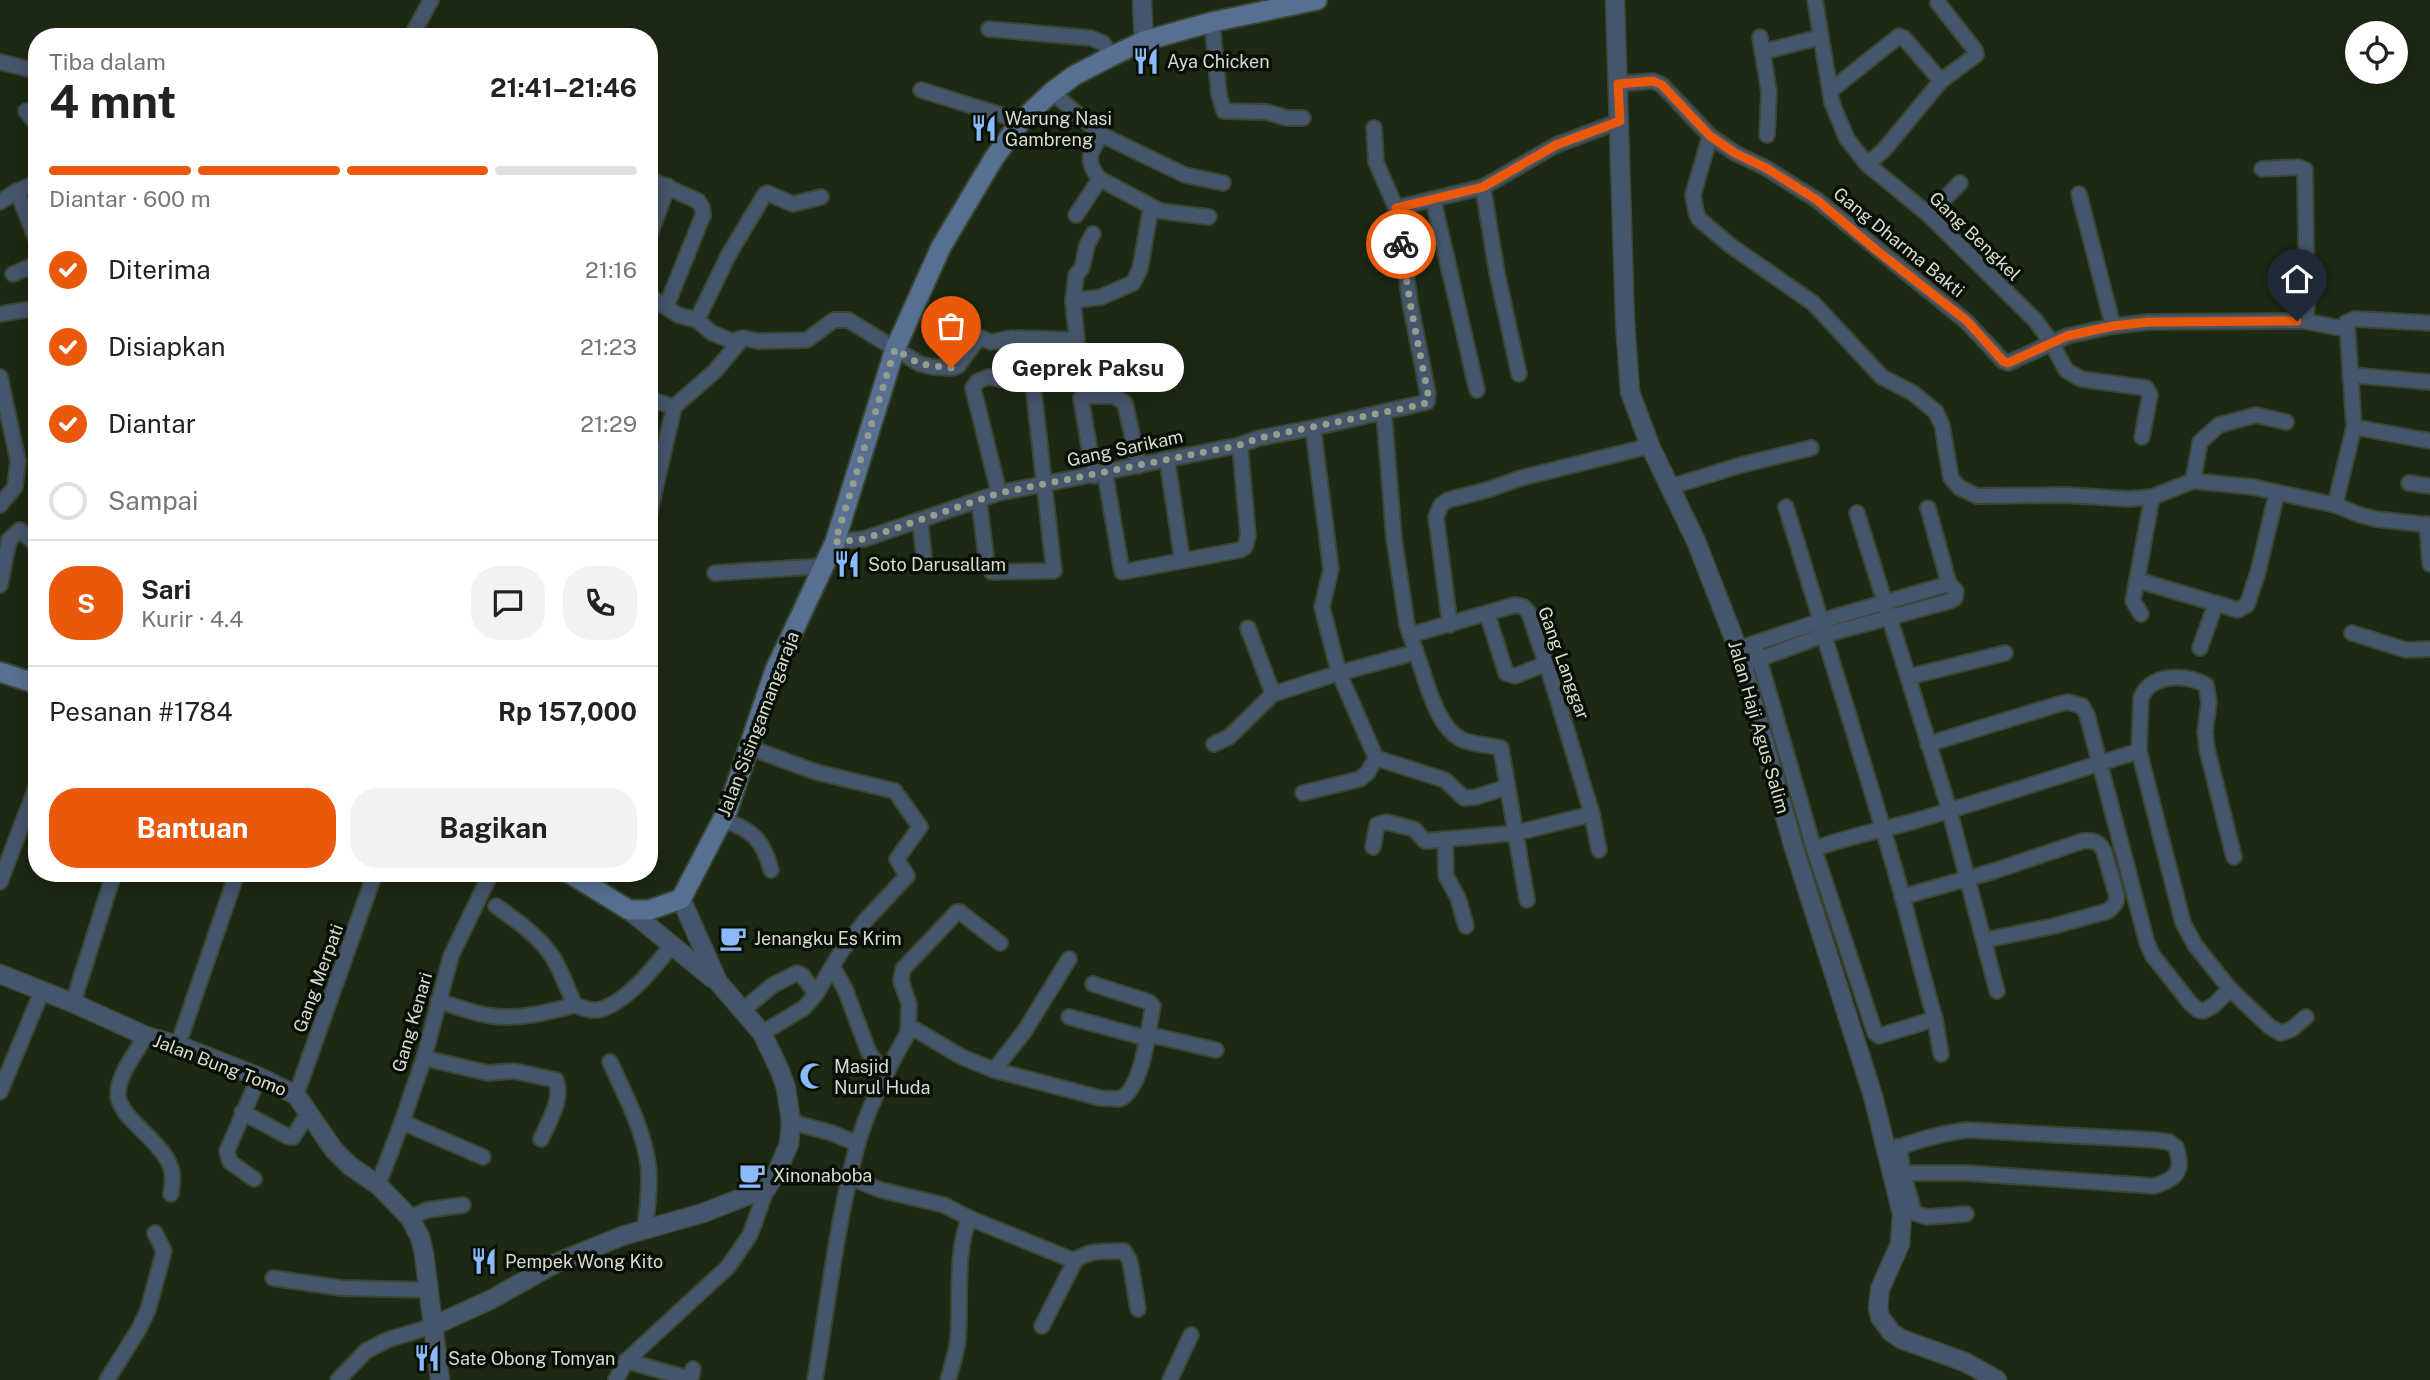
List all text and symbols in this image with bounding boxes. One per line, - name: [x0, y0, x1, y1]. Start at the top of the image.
- map controls: [2345, 21, 2408, 84]
- button: locate: [2345, 21, 2408, 84]
- restaurant icon: Aya Chicken: [1131, 46, 1161, 76]
- text: Tiba dalam: [49, 48, 166, 75]
- place label: Aya Chicken: [1167, 51, 1270, 72]
- text: 21:41–21:46: [490, 72, 637, 103]
- text: 4 mnt: [49, 74, 176, 128]
- place label: Warung Nasi Gambreng: [1005, 108, 1112, 150]
- restaurant icon: Warung Nasi Gambreng: [969, 113, 999, 143]
- street label: Gang Dharma Bakti: [1829, 183, 1969, 301]
- text: Diantar · 600 m: [49, 185, 211, 212]
- street label: Gang Bengkel: [1925, 187, 2025, 285]
- courier: [1366, 209, 1436, 279]
- icon: bike: [1382, 225, 1420, 263]
- pin: [2267, 249, 2327, 321]
- icon: check: [49, 251, 87, 289]
- text: Diterima: [108, 254, 211, 285]
- text: 21:16: [585, 256, 637, 283]
- icon: home: [2278, 260, 2316, 298]
- pin: [921, 296, 981, 368]
- icon: bag: [932, 307, 970, 345]
- icon: check: [49, 328, 87, 366]
- text: Disiapkan: [108, 331, 226, 362]
- text: 21:23: [580, 333, 637, 360]
- callout: Geprek Paksu: [993, 344, 1186, 392]
- text: Geprek Paksu: [1012, 354, 1164, 381]
- icon: check: [49, 405, 87, 443]
- text: Diantar: [108, 408, 196, 439]
- text: 21:29: [580, 410, 637, 437]
- street label: Gang Sarikam: [1065, 425, 1185, 471]
- text: Sampai: [108, 485, 198, 516]
- restaurant icon: Soto Darusallam: [832, 549, 862, 579]
- place label: Soto Darusallam: [868, 554, 1006, 575]
- button: chat: [471, 566, 545, 640]
- button: phone: [563, 566, 637, 640]
- text: Sari: [141, 574, 191, 605]
- text: S: [77, 588, 95, 619]
- street label: Gang Langgar: [1534, 604, 1594, 722]
- text: Kurir · 4.4: [141, 605, 244, 632]
- street label: Jalan Sisingamangaraja: [713, 628, 803, 820]
- street label: Jalan Haji Agus Salim: [1724, 638, 1794, 816]
- text: Pesanan #1784: [49, 696, 233, 727]
- text: Rp 157,000: [498, 696, 637, 727]
- button: Bantuan: [49, 788, 336, 868]
- button: Bagikan: [350, 788, 637, 868]
- street label: Gang Merpati: [289, 921, 347, 1035]
- cafe icon: Jenangku Es Krim: [718, 923, 748, 953]
- place label: Jenangku Es Krim: [754, 928, 902, 949]
- street label: Gang Kenari: [388, 970, 436, 1074]
- street label: Jalan Bung Tomo: [150, 1030, 290, 1100]
- place label: Masjid Nurul Huda: [834, 1056, 931, 1098]
- mosque icon: Masjid Nurul Huda: [798, 1061, 828, 1091]
- cafe icon: Xinonaboba: [737, 1160, 767, 1190]
- place label: Xinonaboba: [773, 1165, 872, 1186]
- restaurant icon: Pempek Wong Kito: [469, 1246, 499, 1276]
- place label: Pempek Wong Kito: [505, 1251, 663, 1272]
- restaurant icon: Sate Obong Tomyan: [412, 1343, 442, 1373]
- place label: Sate Obong Tomyan: [448, 1348, 615, 1369]

